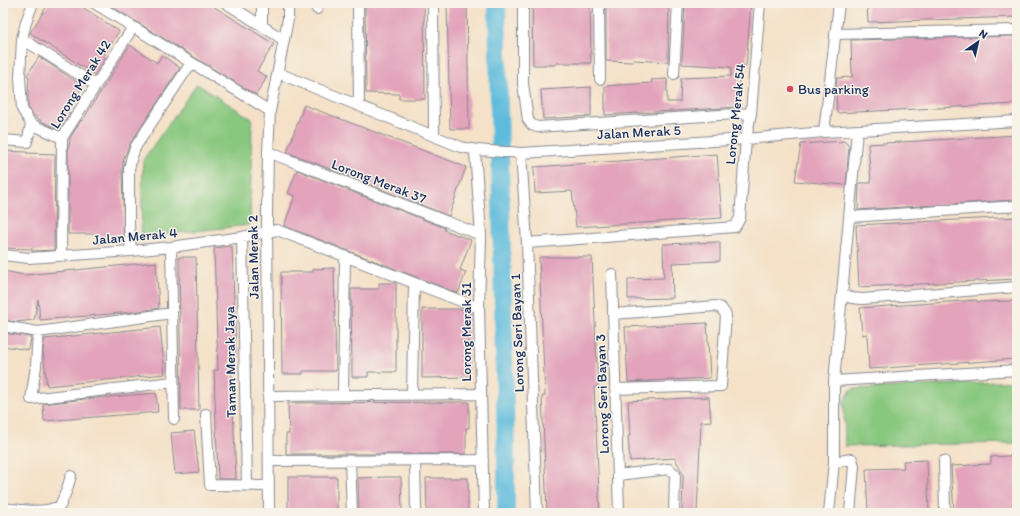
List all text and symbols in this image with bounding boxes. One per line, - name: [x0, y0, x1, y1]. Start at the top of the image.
- north arrow: [958, 22, 998, 62]
- text: N: [977, 27, 990, 42]
- street label: Lorong Merak 42: [46, 36, 115, 132]
- street label: Lorong Merak 54: [722, 62, 749, 165]
- place label: Bus parking: [798, 81, 870, 98]
- marker: Bus parking: [785, 84, 795, 94]
- street label: Jalan Merak 5: [597, 122, 681, 143]
- street label: Lorong Merak 37: [329, 156, 429, 207]
- street label: Jalan Merak 2: [244, 214, 263, 299]
- street label: Jalan Merak 4: [92, 224, 179, 249]
- street label: Lorong Seri Bayan 1: [507, 273, 528, 393]
- street label: Lorong Merak 31: [458, 282, 475, 382]
- street label: Taman Merak Jaya: [221, 305, 240, 418]
- street label: Lorong Seri Bayan 3: [592, 333, 613, 454]

